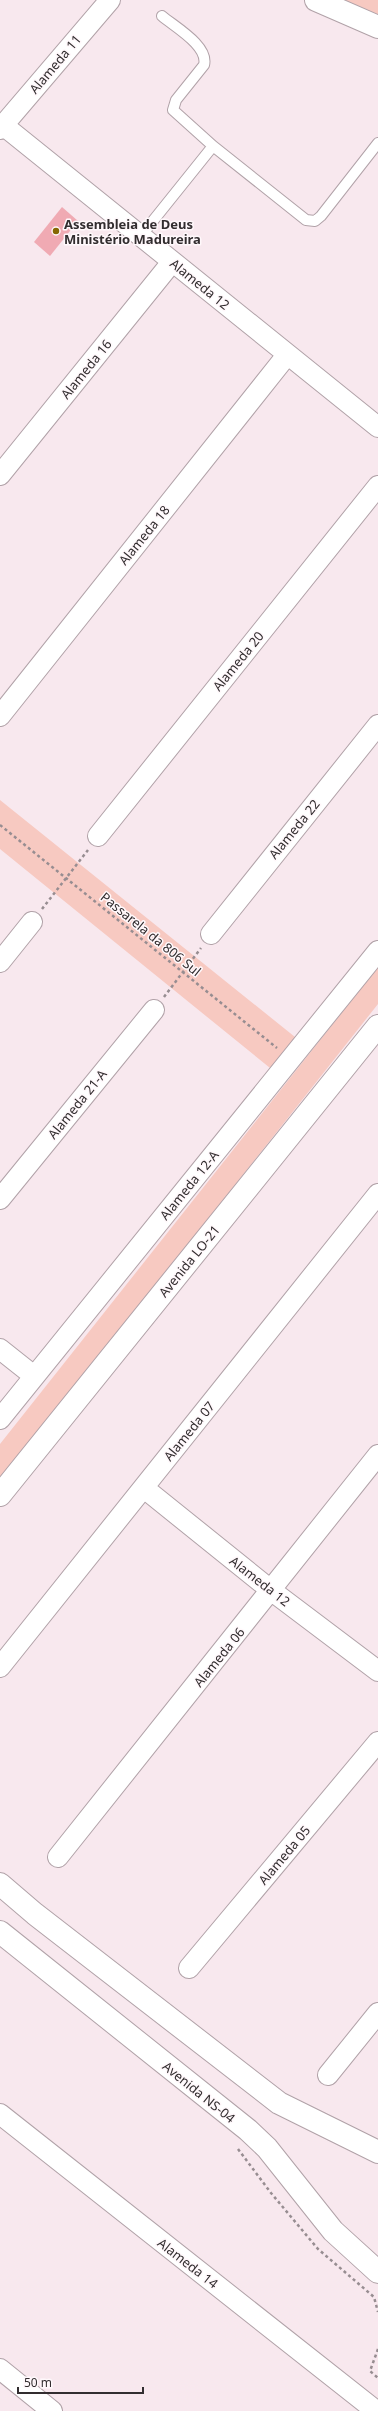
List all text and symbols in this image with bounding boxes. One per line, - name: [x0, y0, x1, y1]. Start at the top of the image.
- street label: Alameda 11: [25, 31, 85, 97]
- place label: Assembleia de Deus Ministério Madureira: [64, 215, 201, 248]
- marker: Assembleia de Deus Ministério Madureira: [51, 226, 61, 236]
- street label: Alameda 12: [166, 254, 234, 314]
- street label: Alameda 16: [56, 335, 116, 403]
- street label: Alameda 18: [114, 501, 174, 569]
- street label: Alameda 20: [208, 627, 268, 695]
- street label: Alameda 22: [264, 795, 324, 863]
- street label: Passarela da 806 Sul: [97, 888, 205, 980]
- street label: Alameda 21-A: [43, 1065, 111, 1142]
- street label: Alameda 12-A: [155, 1146, 223, 1223]
- street label: Avenida LO-21: [154, 1221, 224, 1301]
- street label: Alameda 07: [159, 1397, 219, 1465]
- street label: Alameda 12: [226, 1552, 294, 1610]
- street label: Alameda 06: [189, 1623, 249, 1691]
- street label: Alameda 05: [254, 1822, 314, 1888]
- street label: Avenida NS-04: [159, 2057, 239, 2127]
- street label: Alameda 14: [154, 2234, 222, 2293]
- scale bar: [18, 2369, 143, 2395]
- text: 50 m: [24, 2374, 52, 2391]

